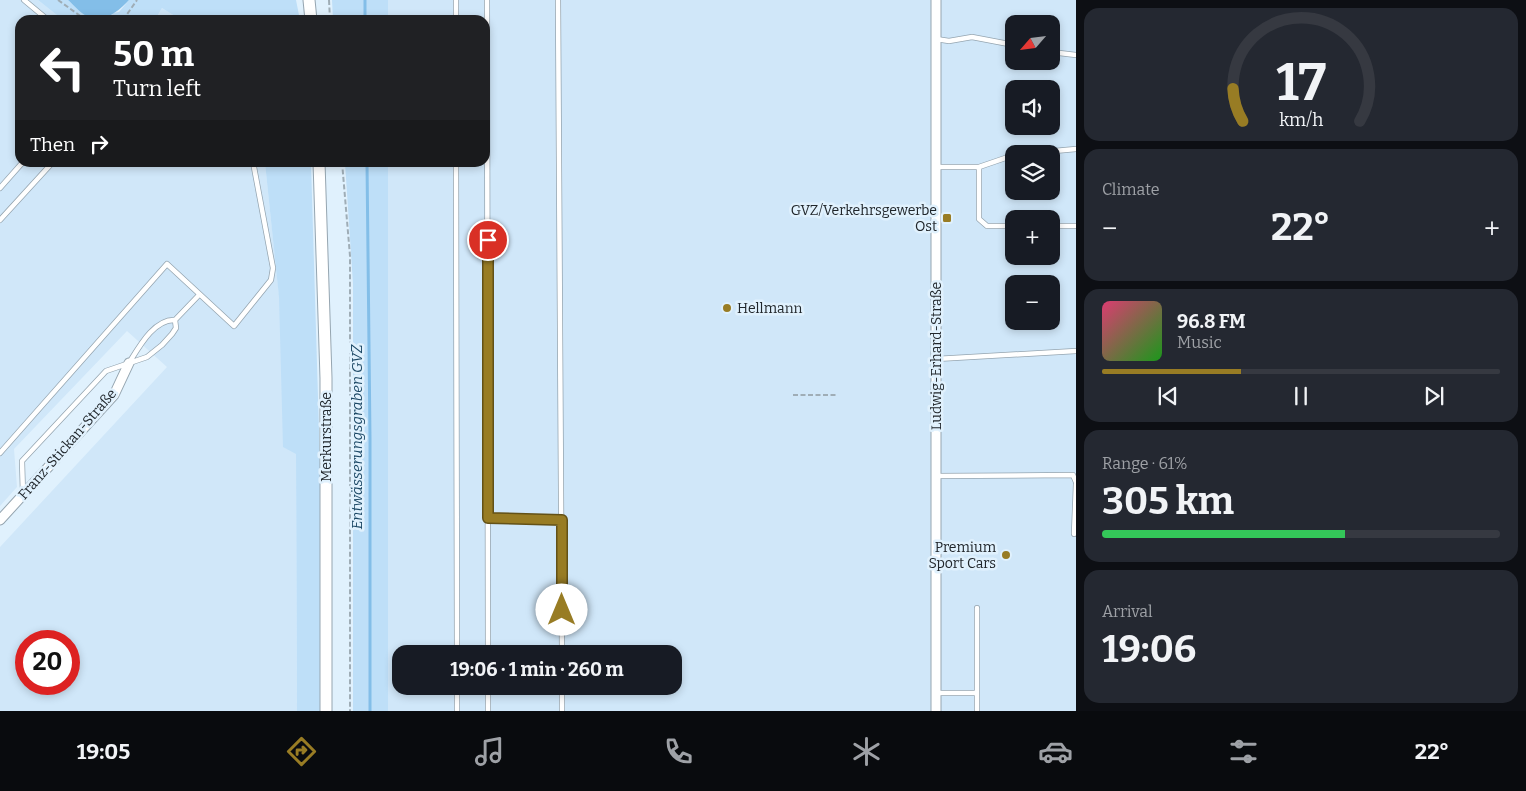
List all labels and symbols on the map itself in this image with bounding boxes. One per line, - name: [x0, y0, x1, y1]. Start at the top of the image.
- north arrow: [1005, 15, 1060, 70]
- place label: GVZ/Verkehrsgewerbe Ost: [791, 202, 937, 235]
- marker: GVZ/Verkehrsgewerbe Ost: [941, 212, 953, 224]
- pin: [467, 219, 509, 261]
- street label: Ludwig-Erhard-Straße: [928, 282, 945, 430]
- place label: Hellmann: [737, 300, 803, 317]
- marker: Hellmann: [721, 302, 733, 314]
- water label: Entwässerungsgraben GVZ: [348, 344, 366, 530]
- street label: Franz-Stickan-Straße: [15, 385, 120, 503]
- street label: Merkurstraße: [318, 392, 335, 482]
- place label: Premium Sport Cars: [929, 539, 997, 572]
- marker: Premium Sport Cars: [1000, 549, 1012, 561]
- position arrow: [535, 583, 587, 635]
- speed limit sign: 20: [15, 630, 80, 695]

